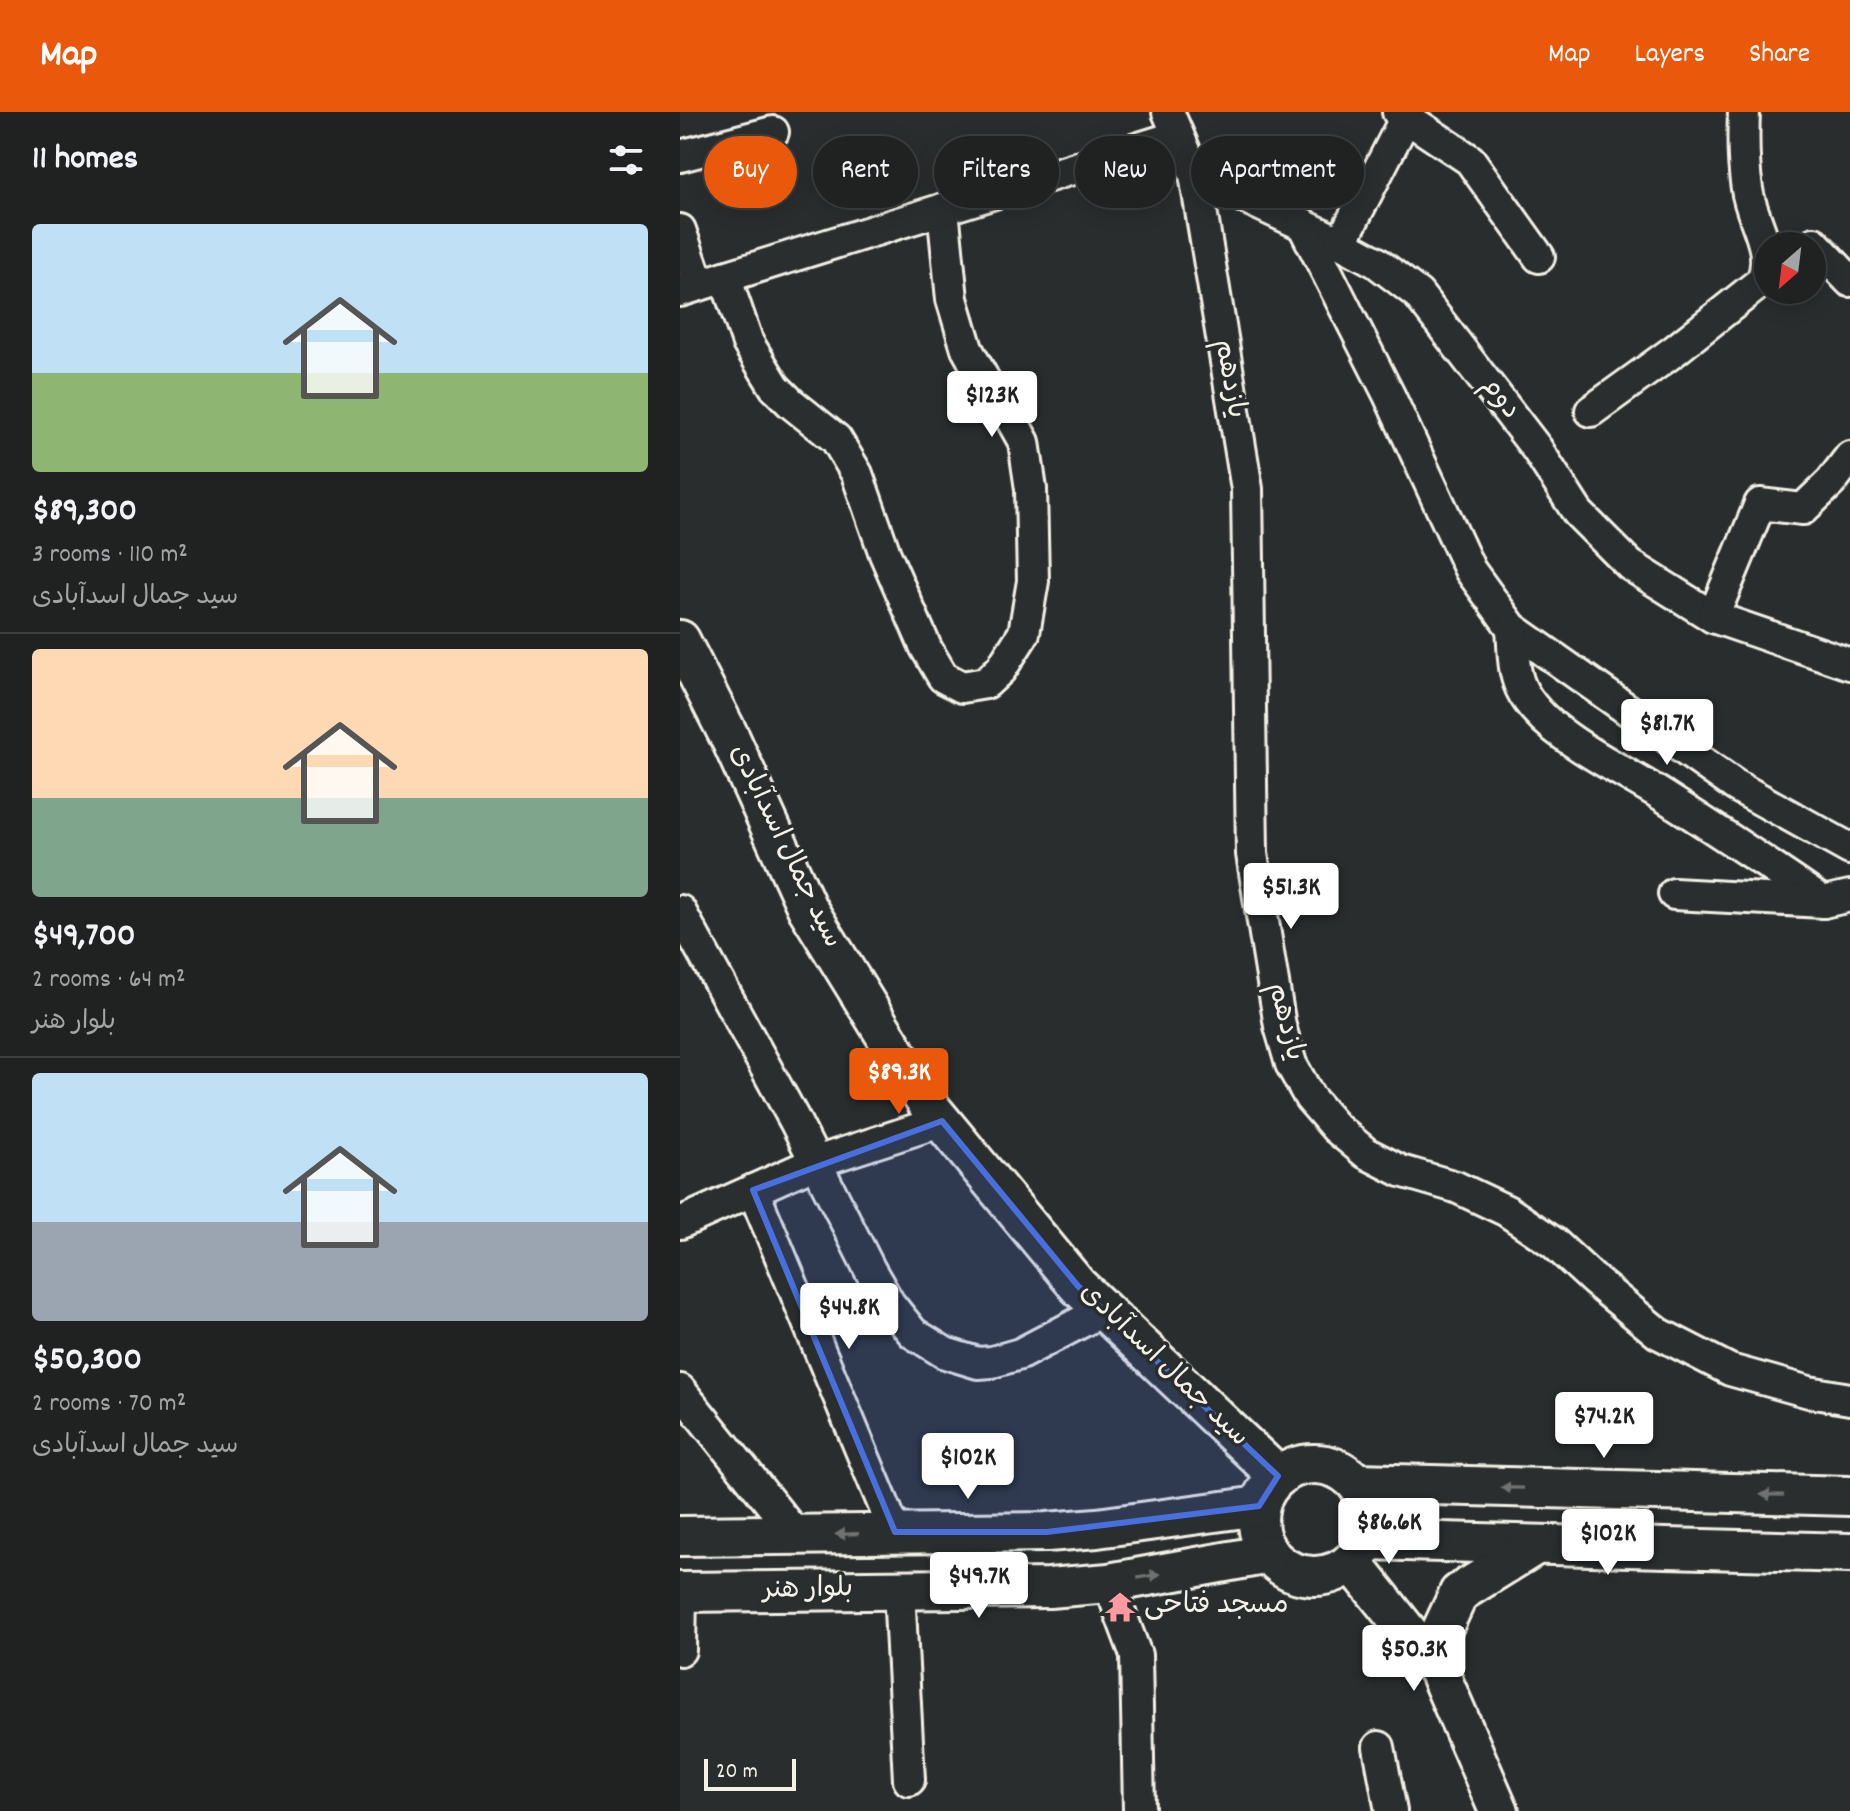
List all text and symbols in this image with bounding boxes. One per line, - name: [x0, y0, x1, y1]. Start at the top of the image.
- text: Map: [40, 29, 98, 84]
- text: Map: [1548, 36, 1591, 76]
- text: Layers: [1635, 36, 1705, 76]
- text: Share: [1749, 36, 1810, 76]
- text: 11 homes: [32, 136, 138, 185]
- chip: Buy: [704, 136, 797, 208]
- chip: Rent: [813, 136, 918, 208]
- chip: Filters: [934, 136, 1059, 208]
- chip: New: [1075, 136, 1175, 208]
- chip: Apartment: [1191, 136, 1364, 208]
- icon: filters: [604, 138, 648, 182]
- north arrow: [1754, 232, 1826, 304]
- map controls: [1754, 232, 1826, 304]
- icon: home: [268, 276, 412, 420]
- street label: یازدهم: [1201, 336, 1255, 422]
- street label: دوم: [1469, 369, 1529, 429]
- pin: $123K: [936, 371, 1048, 439]
- text: $123K: [965, 378, 1019, 415]
- text: $89,300: [32, 488, 137, 537]
- text: 3 rooms · 110 m²: [32, 537, 188, 574]
- text: سید جمال اسدآبادی: [32, 579, 238, 616]
- pin: $81.7K: [1602, 699, 1732, 767]
- icon: home: [268, 701, 412, 845]
- text: $81.7K: [1639, 706, 1695, 743]
- street label: سید جمال اسدآبادی: [717, 738, 851, 956]
- pin: $51.3K: [1226, 863, 1356, 931]
- text: $51.3K: [1262, 870, 1320, 907]
- text: $49,700: [32, 913, 135, 962]
- text: 2 rooms · 64 m²: [32, 962, 186, 999]
- street label: یازدهم: [1255, 979, 1313, 1065]
- text: بلوار هنر: [32, 1004, 116, 1041]
- pin: $89.3K: [834, 1048, 964, 1116]
- text: $89.3K: [867, 1055, 931, 1092]
- icon: home: [268, 1125, 412, 1269]
- street label: سید جمال اسدآبادی: [1069, 1274, 1257, 1458]
- pin: $44.8K: [784, 1283, 914, 1351]
- text: $44.8K: [818, 1290, 880, 1327]
- text: $50,300: [32, 1337, 142, 1386]
- text: 2 rooms · 70 m²: [32, 1386, 186, 1423]
- pin: $74.2K: [1539, 1392, 1669, 1460]
- text: $74.2K: [1573, 1399, 1635, 1436]
- text: سید جمال اسدآبادی: [32, 1428, 238, 1465]
- pin: $102K: [912, 1433, 1024, 1501]
- text: $102K: [940, 1440, 996, 1477]
- one-way arrow: [1499, 1482, 1524, 1495]
- one-way arrow: [1759, 1488, 1784, 1501]
- pin: $86.6K: [1324, 1498, 1454, 1566]
- text: $86.6K: [1356, 1505, 1422, 1542]
- pin: $102K: [1552, 1509, 1664, 1577]
- text: $102K: [1580, 1516, 1636, 1553]
- one-way arrow: [834, 1527, 859, 1540]
- pin: $49.7K: [914, 1552, 1044, 1620]
- text: $49.7K: [948, 1559, 1010, 1596]
- one-way arrow: [1137, 1569, 1162, 1581]
- street label: بلوار هنر: [760, 1570, 854, 1612]
- place label: مسجد فتاحی: [1144, 1587, 1289, 1627]
- temple icon: مسجد فتاحی: [1103, 1590, 1137, 1624]
- pin: $50.3K: [1349, 1625, 1479, 1693]
- text: $50.3K: [1380, 1632, 1448, 1669]
- scale bar: [704, 1755, 796, 1791]
- text: 20 m: [716, 1757, 758, 1788]

